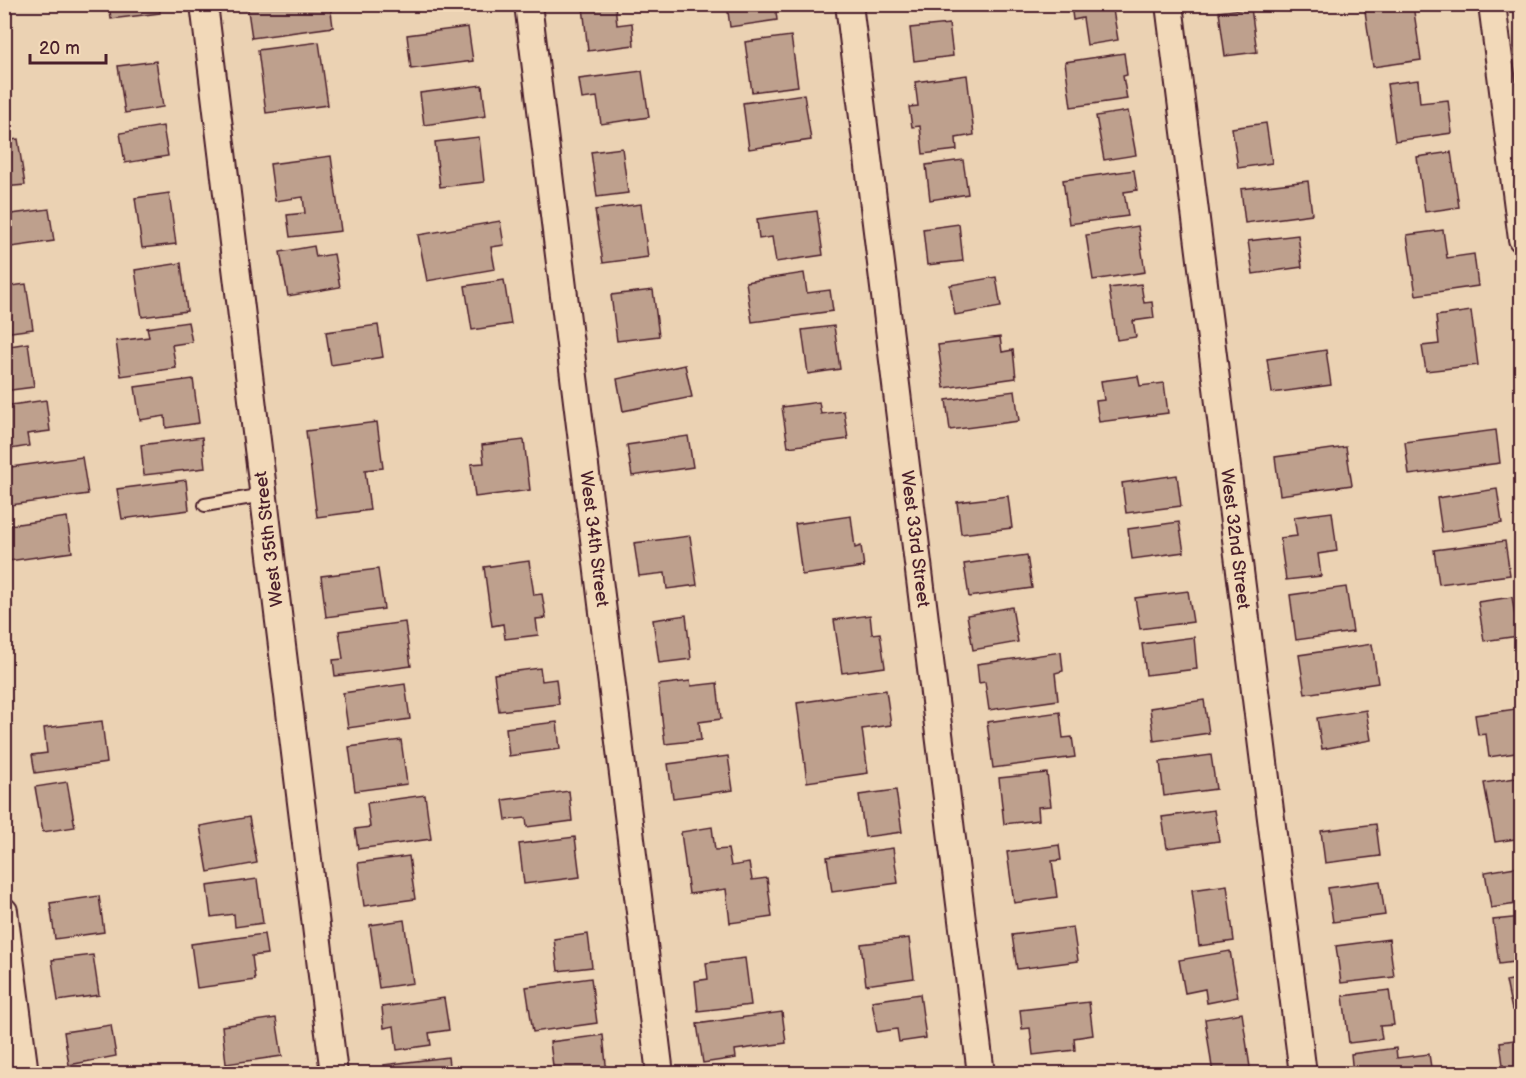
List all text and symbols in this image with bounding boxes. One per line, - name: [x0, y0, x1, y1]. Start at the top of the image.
- scale bar: [30, 27, 106, 65]
- text: 20 m: [39, 38, 80, 59]
- street label: West 32nd Street: [1216, 468, 1254, 611]
- street label: West 33rd Street: [896, 469, 934, 609]
- street label: West 35th Street: [250, 470, 288, 608]
- street label: West 34th Street: [575, 470, 613, 609]

